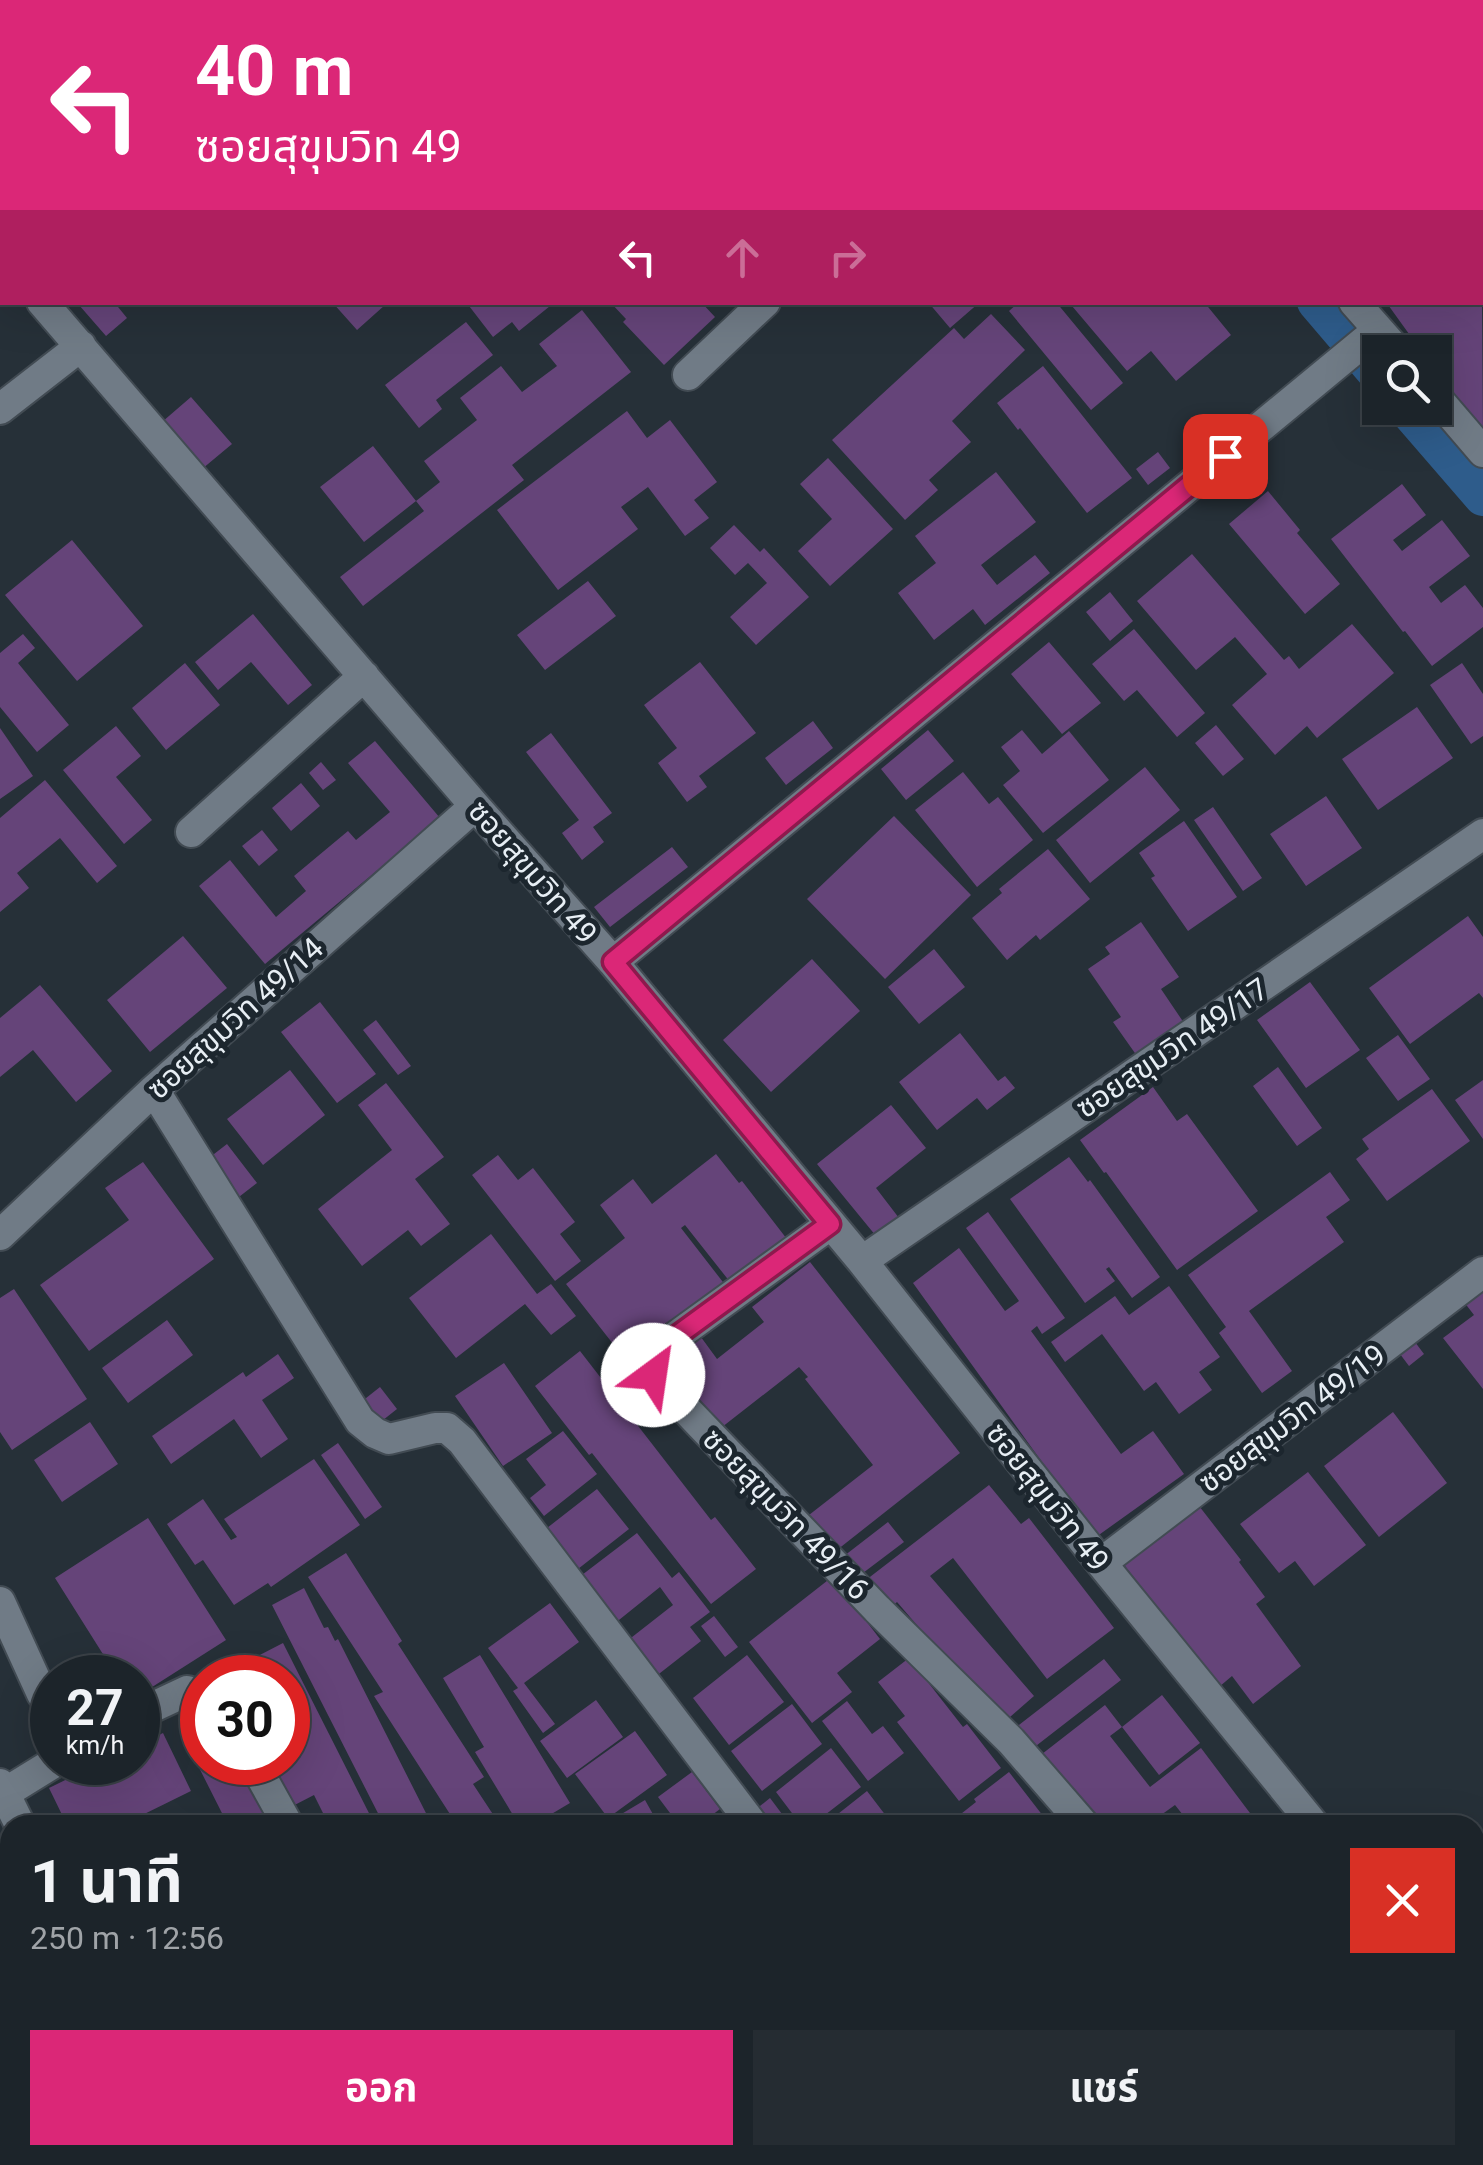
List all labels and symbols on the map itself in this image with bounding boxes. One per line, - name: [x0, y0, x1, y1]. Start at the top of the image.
- pin: [1183, 414, 1268, 499]
- street label: ซอยสุขุมวิท 49: [461, 793, 605, 951]
- street label: ซอยสุขุมวิท 49/14: [140, 930, 331, 1107]
- street label: ซอยสุขุมวิท 49/17: [1069, 971, 1275, 1126]
- position arrow: [601, 1323, 705, 1427]
- street label: ซอยสุขุมวิท 49/19: [1192, 1337, 1393, 1500]
- street label: ซอยสุขุมวิท 49: [979, 1416, 1117, 1578]
- street label: ซอยสุขุมวิท 49/16: [695, 1421, 876, 1607]
- speed limit sign: 30: [180, 1655, 310, 1785]

